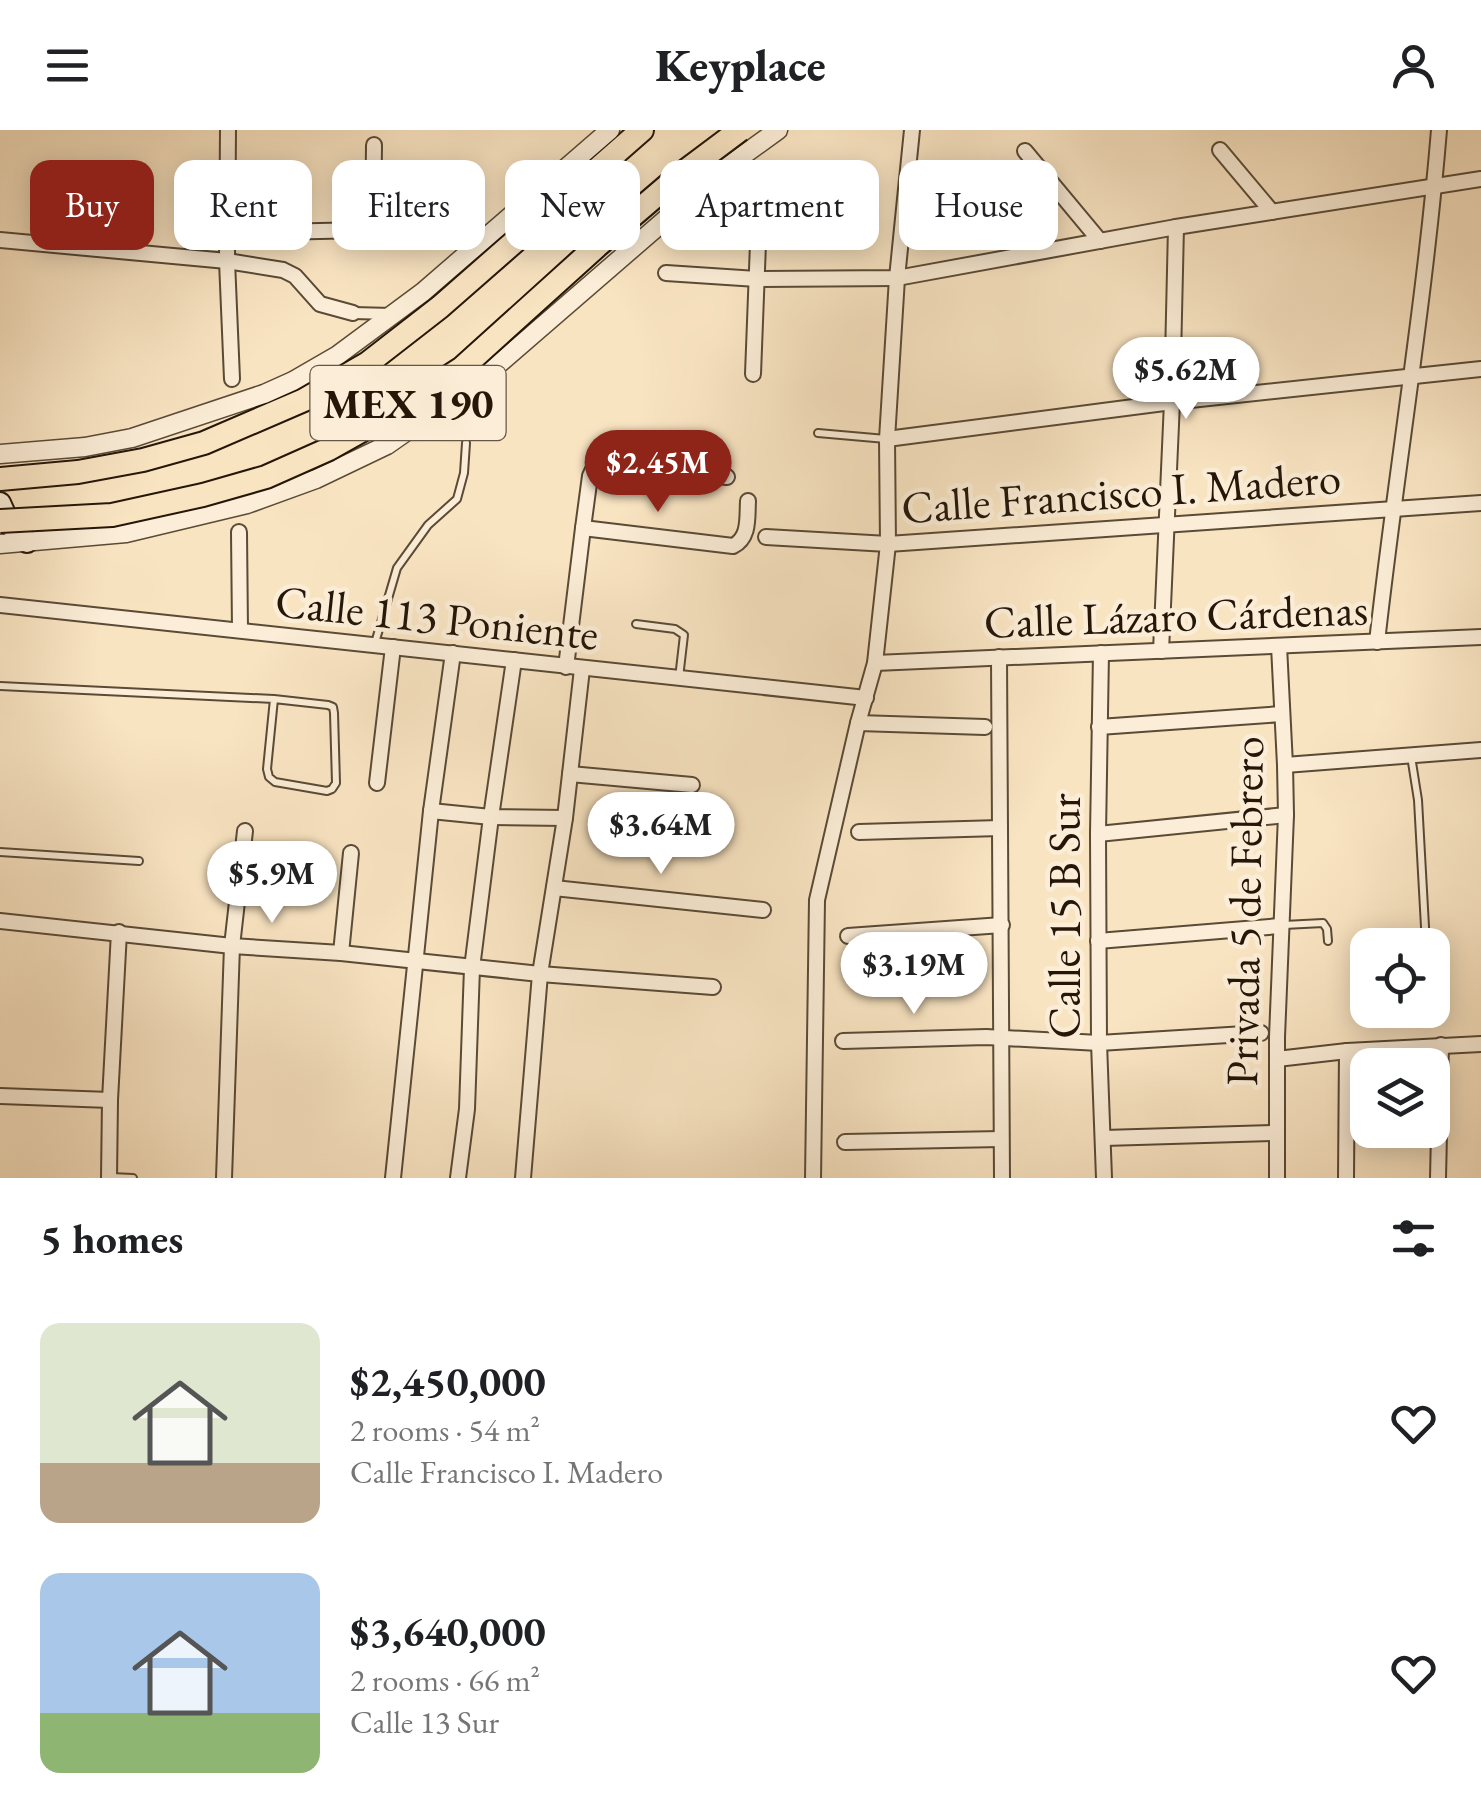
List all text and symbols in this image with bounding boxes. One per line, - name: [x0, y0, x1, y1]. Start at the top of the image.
- text: Keyplace: [655, 36, 826, 94]
- icon: menu: [40, 38, 95, 93]
- icon: person: [1386, 38, 1441, 93]
- chip: Buy: [30, 160, 154, 250]
- chip: Rent: [174, 160, 312, 250]
- chip: Filters: [332, 160, 485, 250]
- chip: New: [505, 160, 640, 250]
- chip: Apartment: [660, 160, 879, 250]
- chip: House: [899, 160, 1058, 250]
- pin: $5.62M: [1105, 337, 1267, 422]
- text: $5.62M: [1135, 348, 1237, 390]
- road number: MEX 190: [310, 366, 506, 440]
- pin: $2.45M: [577, 430, 739, 515]
- text: $2.45M: [607, 441, 709, 483]
- street label: Calle Francisco I. Madero: [899, 448, 1343, 536]
- street label: Calle 113 Poniente: [273, 571, 601, 663]
- street label: Calle Lázaro Cárdenas: [983, 579, 1369, 651]
- street label: Privada 5 de Febrero: [1212, 736, 1276, 1086]
- pin: $3.64M: [580, 792, 742, 877]
- street label: Calle 15 B Sur: [1035, 793, 1093, 1039]
- text: $3.64M: [610, 803, 712, 845]
- pin: $5.9M: [202, 841, 342, 926]
- text: $5.9M: [229, 852, 315, 894]
- map controls: [1350, 928, 1450, 1148]
- button: locate: [1350, 928, 1450, 1028]
- pin: $3.19M: [833, 932, 995, 1017]
- text: $3.19M: [863, 943, 965, 985]
- button: layers: [1350, 1048, 1450, 1148]
- text: 5 homes: [40, 1211, 183, 1266]
- icon: filters: [1386, 1211, 1441, 1266]
- text: $2,450,000: [350, 1354, 546, 1409]
- icon: home: [120, 1363, 240, 1483]
- icon: heart: [1386, 1396, 1441, 1451]
- text: 2 rooms · 54 m²: [350, 1409, 540, 1451]
- text: Calle Francisco I. Madero: [350, 1451, 663, 1493]
- text: $3,640,000: [350, 1604, 546, 1659]
- icon: home: [120, 1613, 240, 1733]
- icon: heart: [1386, 1646, 1441, 1701]
- text: 2 rooms · 66 m²: [350, 1659, 540, 1701]
- text: Calle 13 Sur: [350, 1701, 499, 1743]

